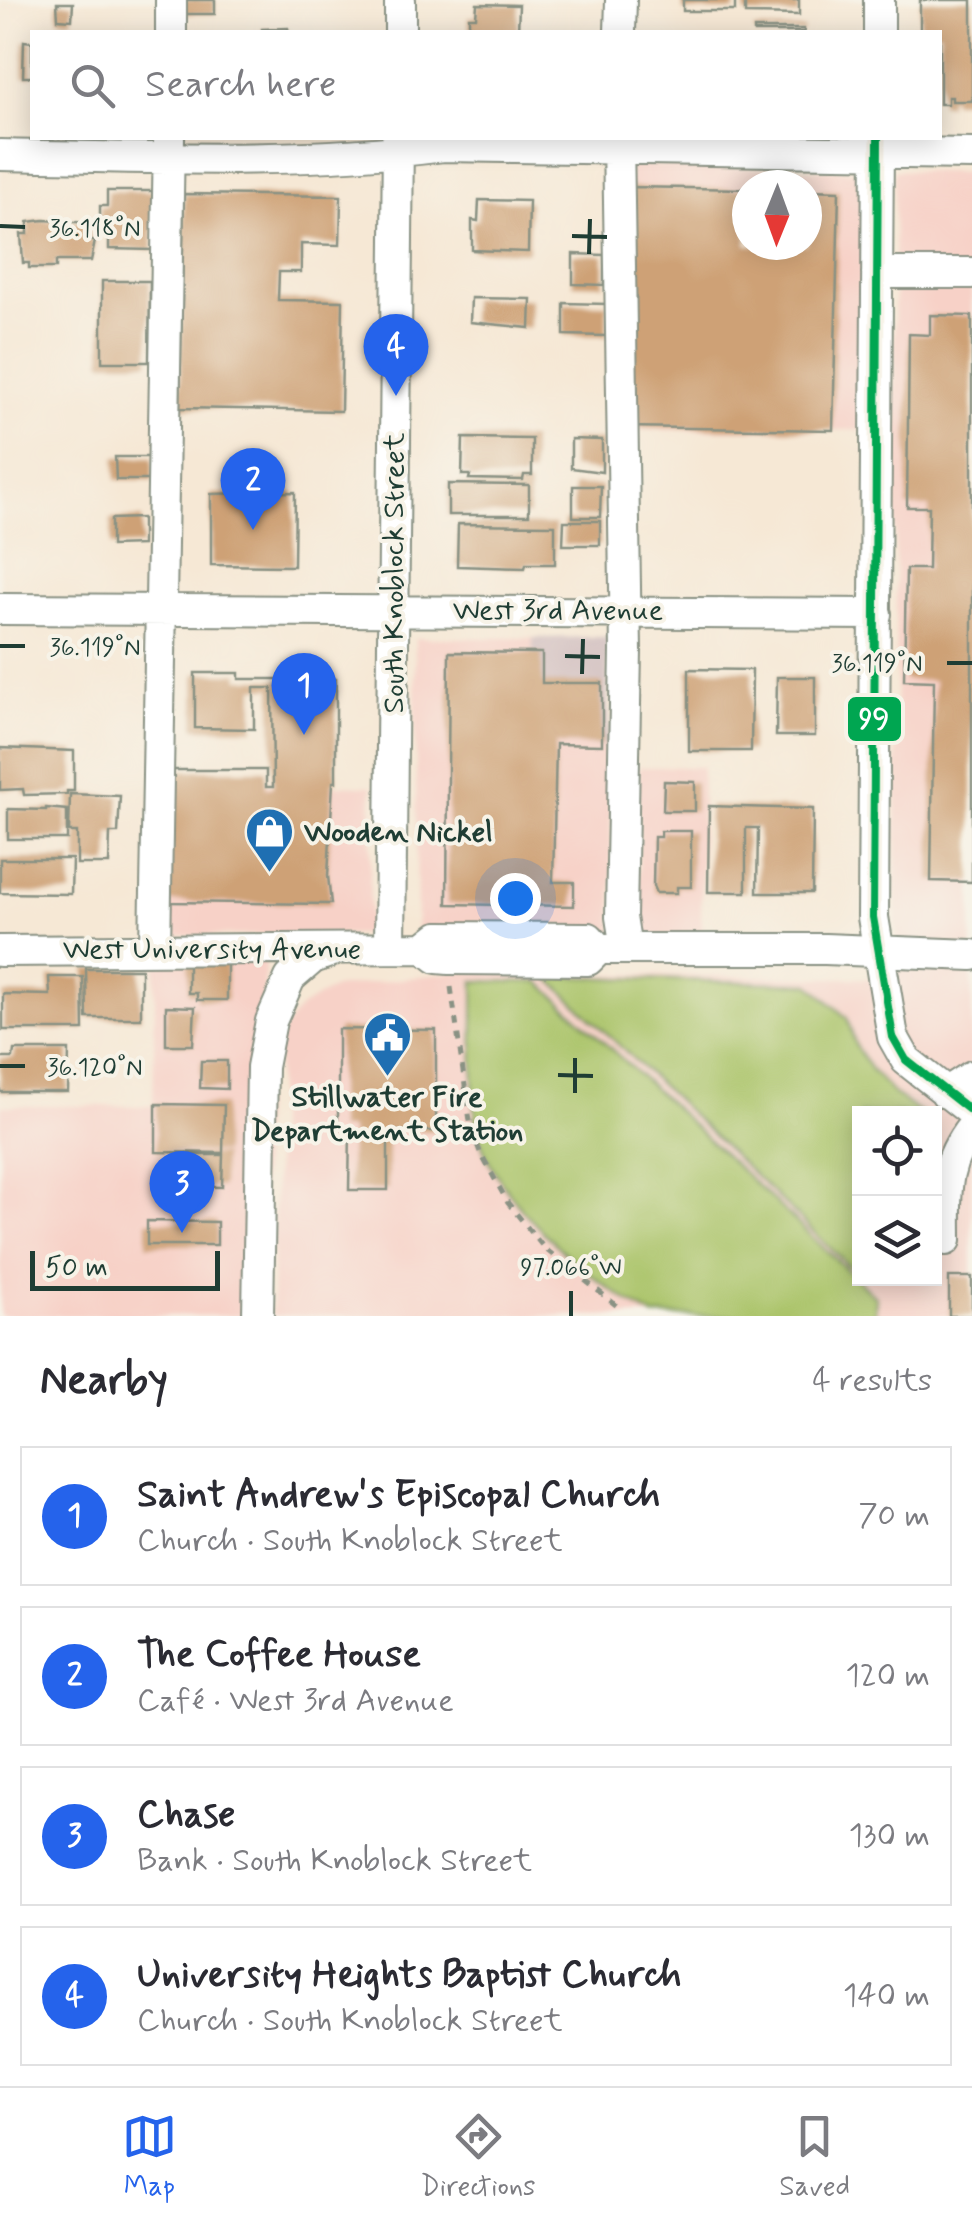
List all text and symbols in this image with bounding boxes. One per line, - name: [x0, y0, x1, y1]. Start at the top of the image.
- search box: [30, 30, 942, 140]
- icon: search: [65, 58, 120, 113]
- text: Search here: [145, 61, 336, 110]
- north arrow: [732, 170, 822, 260]
- text: 36.118°N: [49, 213, 141, 246]
- pin: 4: [364, 314, 428, 396]
- street label: South Knoblock Street: [375, 432, 414, 714]
- pin: 2: [220, 448, 286, 530]
- street label: West 3rd Avenue: [453, 591, 663, 630]
- text: 36.119°N: [49, 632, 141, 665]
- text: 36.119°N: [831, 648, 923, 681]
- pin: 1: [272, 652, 336, 735]
- line badge: 99: [846, 695, 903, 743]
- text: 99: [859, 702, 889, 739]
- shop icon: Wooden Nickel: [243, 806, 295, 874]
- place label: Wooden Nickel: [303, 813, 493, 852]
- your location: [490, 873, 541, 924]
- street label: West University Avenue: [63, 930, 361, 969]
- public building icon: Stillwater Fire Department Station: [361, 1010, 413, 1078]
- text: 36.120°N: [47, 1052, 143, 1085]
- place label: Stillwater Fire Department Station: [251, 1078, 523, 1151]
- map controls: [852, 1106, 942, 1286]
- button: locate: [852, 1106, 942, 1196]
- pin: 3: [150, 1150, 214, 1233]
- button: layers: [852, 1196, 942, 1286]
- scale bar: [30, 1246, 220, 1290]
- text: 50 m: [45, 1250, 108, 1287]
- text: 97.066°W: [520, 1252, 622, 1285]
- text: Nearby: [40, 1354, 168, 1409]
- text: 4 results: [812, 1360, 932, 1402]
- text: Saint Andrew's Episcopal Church: [137, 1471, 660, 1520]
- text: 1: [67, 1495, 82, 1537]
- text: 70 m: [858, 1495, 930, 1537]
- text: Church · South Knoblock Street: [137, 1520, 563, 1562]
- text: The Coffee House: [137, 1631, 421, 1680]
- text: 2: [67, 1655, 82, 1697]
- text: 120 m: [845, 1655, 930, 1697]
- text: Café · West 3rd Avenue: [137, 1680, 454, 1722]
- text: Chase: [137, 1791, 236, 1840]
- text: 3: [67, 1815, 82, 1857]
- text: 130 m: [849, 1815, 930, 1857]
- text: Bank · South Knoblock Street: [137, 1840, 532, 1882]
- text: University Heights Baptist Church: [137, 1951, 682, 2000]
- text: 4: [65, 1975, 84, 2017]
- text: 140 m: [843, 1975, 930, 2017]
- text: Church · South Knoblock Street: [137, 2000, 563, 2042]
- tab: Map: [122, 2109, 177, 2206]
- tab: Directions: [421, 2109, 536, 2206]
- tab: Saved: [779, 2109, 850, 2206]

